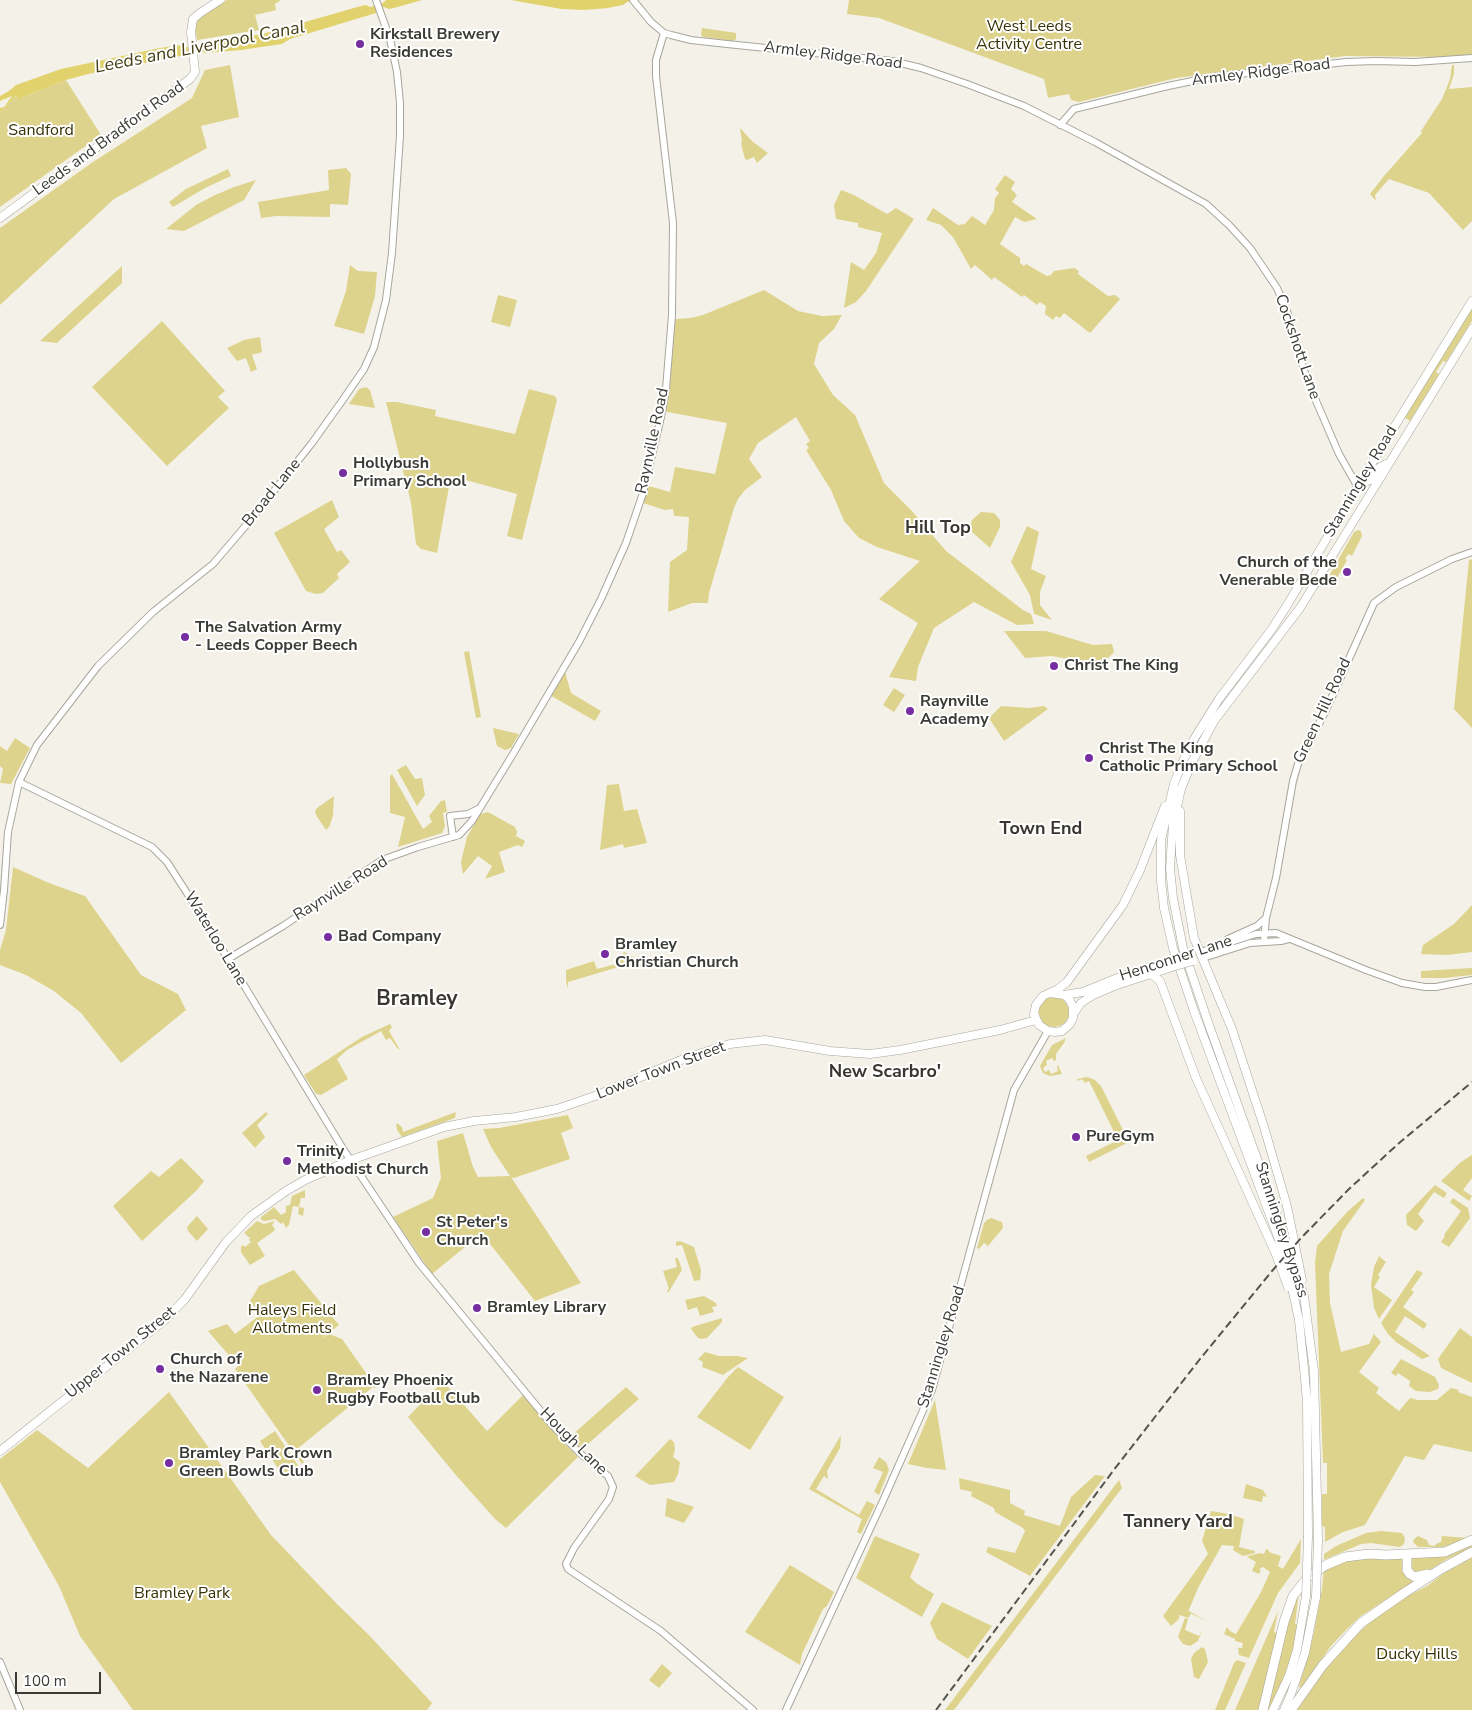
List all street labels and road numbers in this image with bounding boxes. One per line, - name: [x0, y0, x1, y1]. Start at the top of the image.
- street label: Armley Ridge Road: [763, 38, 903, 74]
- street label: Armley Ridge Road: [1191, 55, 1331, 91]
- street label: Leeds and Bradford Road: [30, 78, 188, 200]
- street label: Cockshott Lane: [1270, 292, 1324, 402]
- street label: Raynville Road: [632, 386, 674, 496]
- street label: Stanningley Road: [1320, 423, 1402, 541]
- street label: Broad Lane: [239, 455, 305, 531]
- street label: Green Hill Road: [1290, 655, 1356, 767]
- street label: Raynville Road: [290, 852, 392, 926]
- street label: Waterloo Lane: [179, 889, 251, 989]
- street label: Henconner Lane: [1117, 932, 1235, 986]
- street label: Lower Town Street: [594, 1038, 728, 1104]
- street label: Stanningley Bypass: [1250, 1160, 1312, 1300]
- street label: Stanningley Road: [914, 1284, 970, 1410]
- street label: Upper Town Street: [62, 1303, 180, 1403]
- street label: Hough Lane: [535, 1404, 611, 1480]

